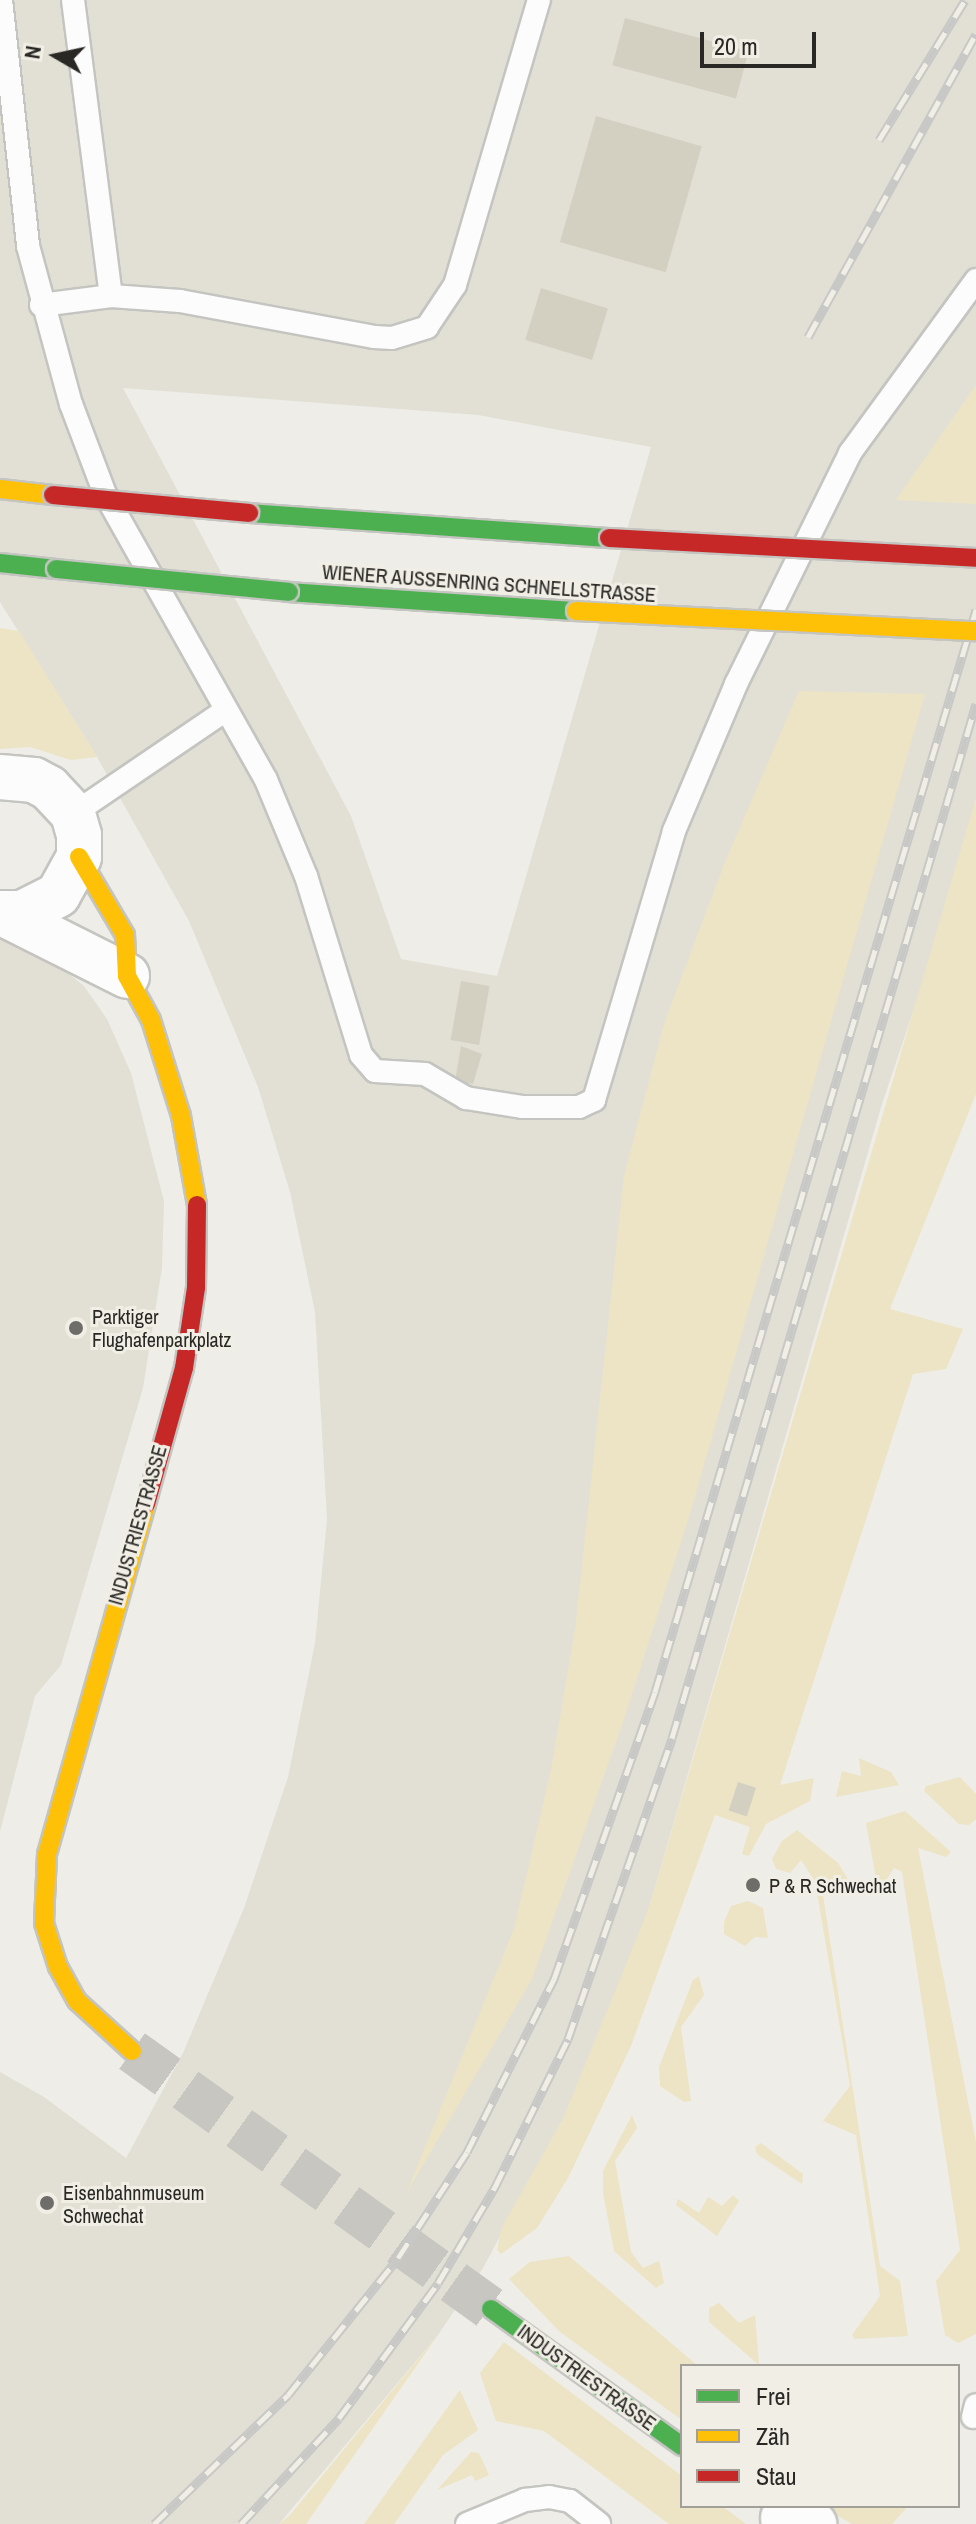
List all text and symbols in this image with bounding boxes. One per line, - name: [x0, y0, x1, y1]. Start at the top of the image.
- north arrow: [16, 16, 96, 96]
- scale bar: [704, 16, 820, 66]
- text: 20 m: [714, 30, 758, 62]
- text: N: [16, 43, 48, 61]
- street label: WIENER AUSSENRING SCHNELLSTRASSE: [321, 559, 657, 607]
- place label: Parktiger Flughafenparkplatz: [92, 1304, 231, 1351]
- marker: Parktiger Flughafenparkplatz: [67, 1319, 85, 1337]
- street label: INDUSTRIESTRASSE: [103, 1442, 171, 1608]
- place label: P & R Schwechat: [769, 1873, 897, 1897]
- marker: P & R Schwechat: [744, 1876, 762, 1894]
- place label: Eisenbahnmuseum Schwechat: [63, 2180, 204, 2227]
- marker: Eisenbahnmuseum Schwechat: [38, 2194, 56, 2212]
- street label: INDUSTRIESTRASSE: [513, 2319, 661, 2435]
- legend: [680, 2364, 960, 2508]
- text: Frei: [756, 2380, 791, 2412]
- text: Zäh: [756, 2420, 790, 2452]
- text: Stau: [756, 2460, 797, 2492]

